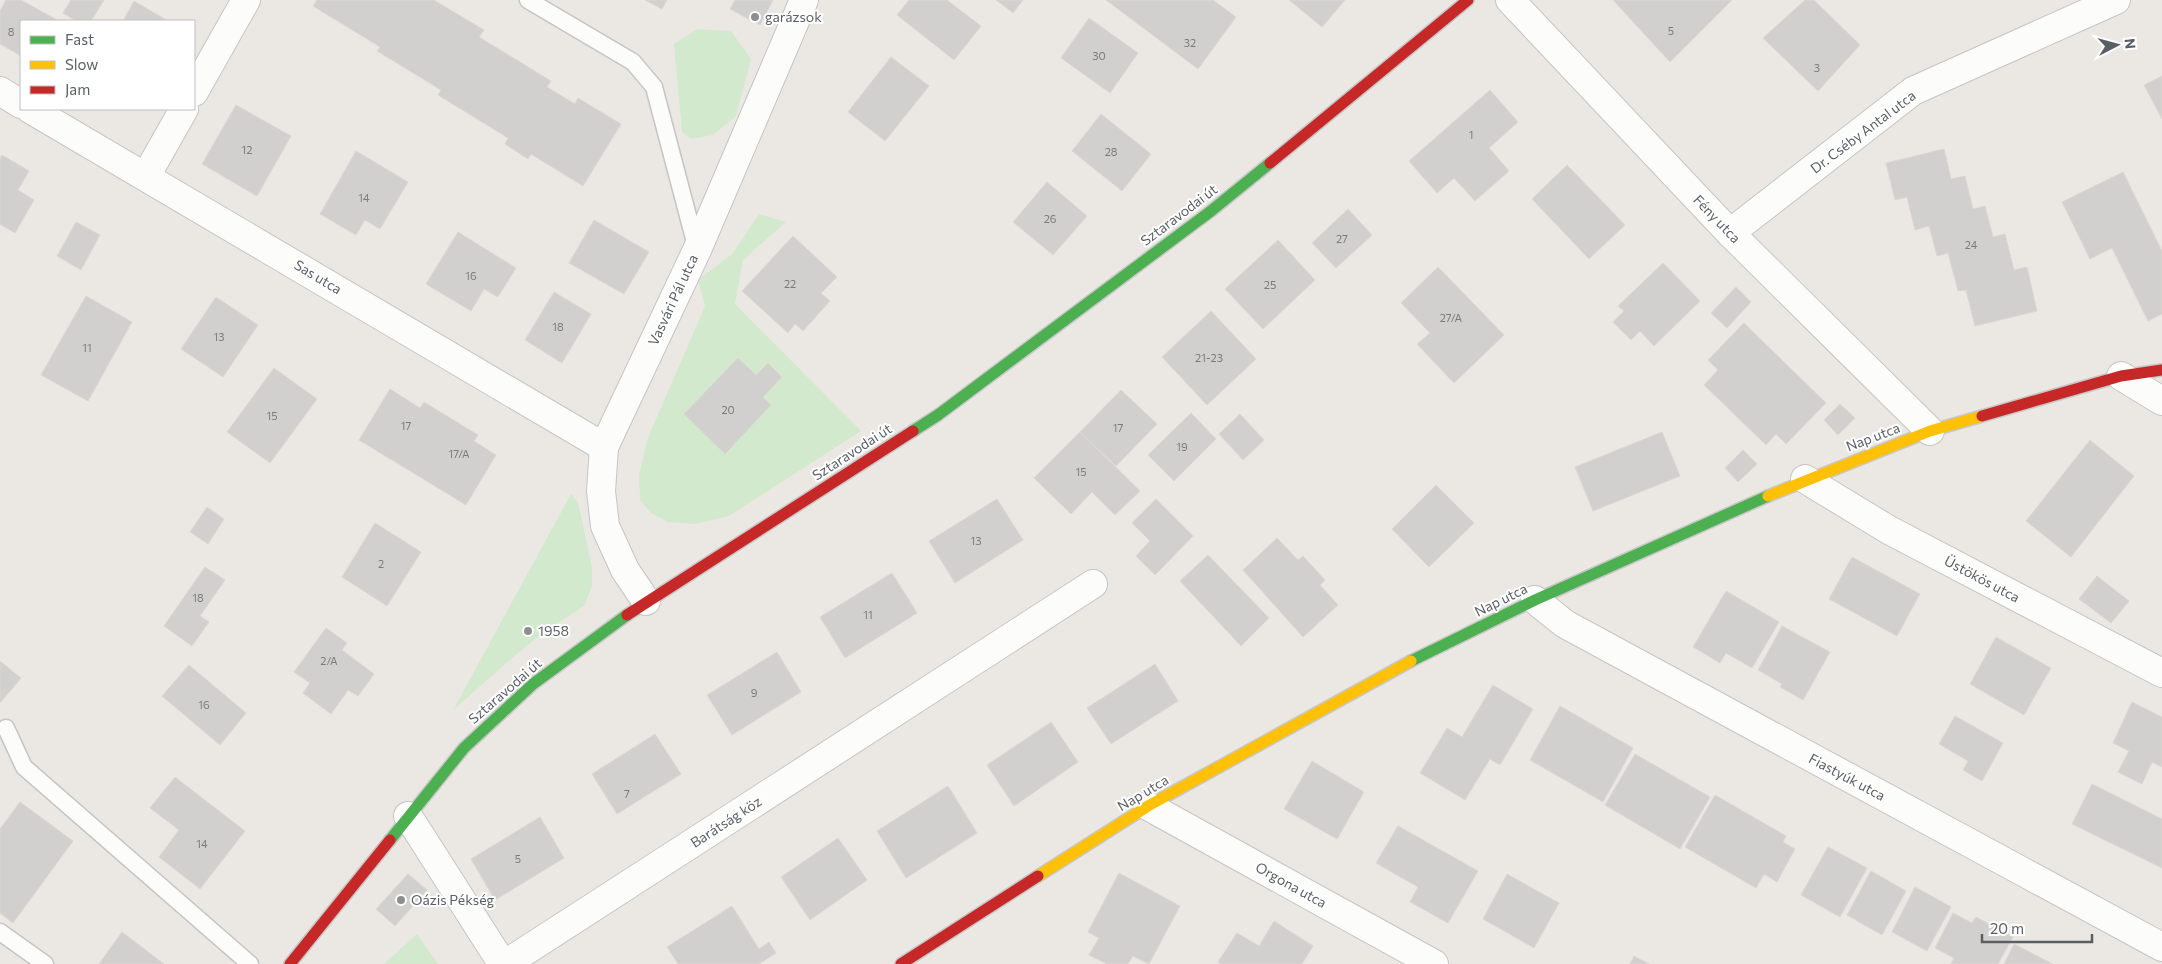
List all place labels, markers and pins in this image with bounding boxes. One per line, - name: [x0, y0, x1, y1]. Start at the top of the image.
- place label: garázsok: [765, 8, 822, 25]
- marker: garázsok: [749, 11, 761, 23]
- place label: 1958: [538, 622, 569, 639]
- marker: 1958: [522, 625, 534, 637]
- place label: Oázis Pékség: [411, 891, 495, 908]
- marker: Oázis Pékség: [395, 894, 407, 906]

